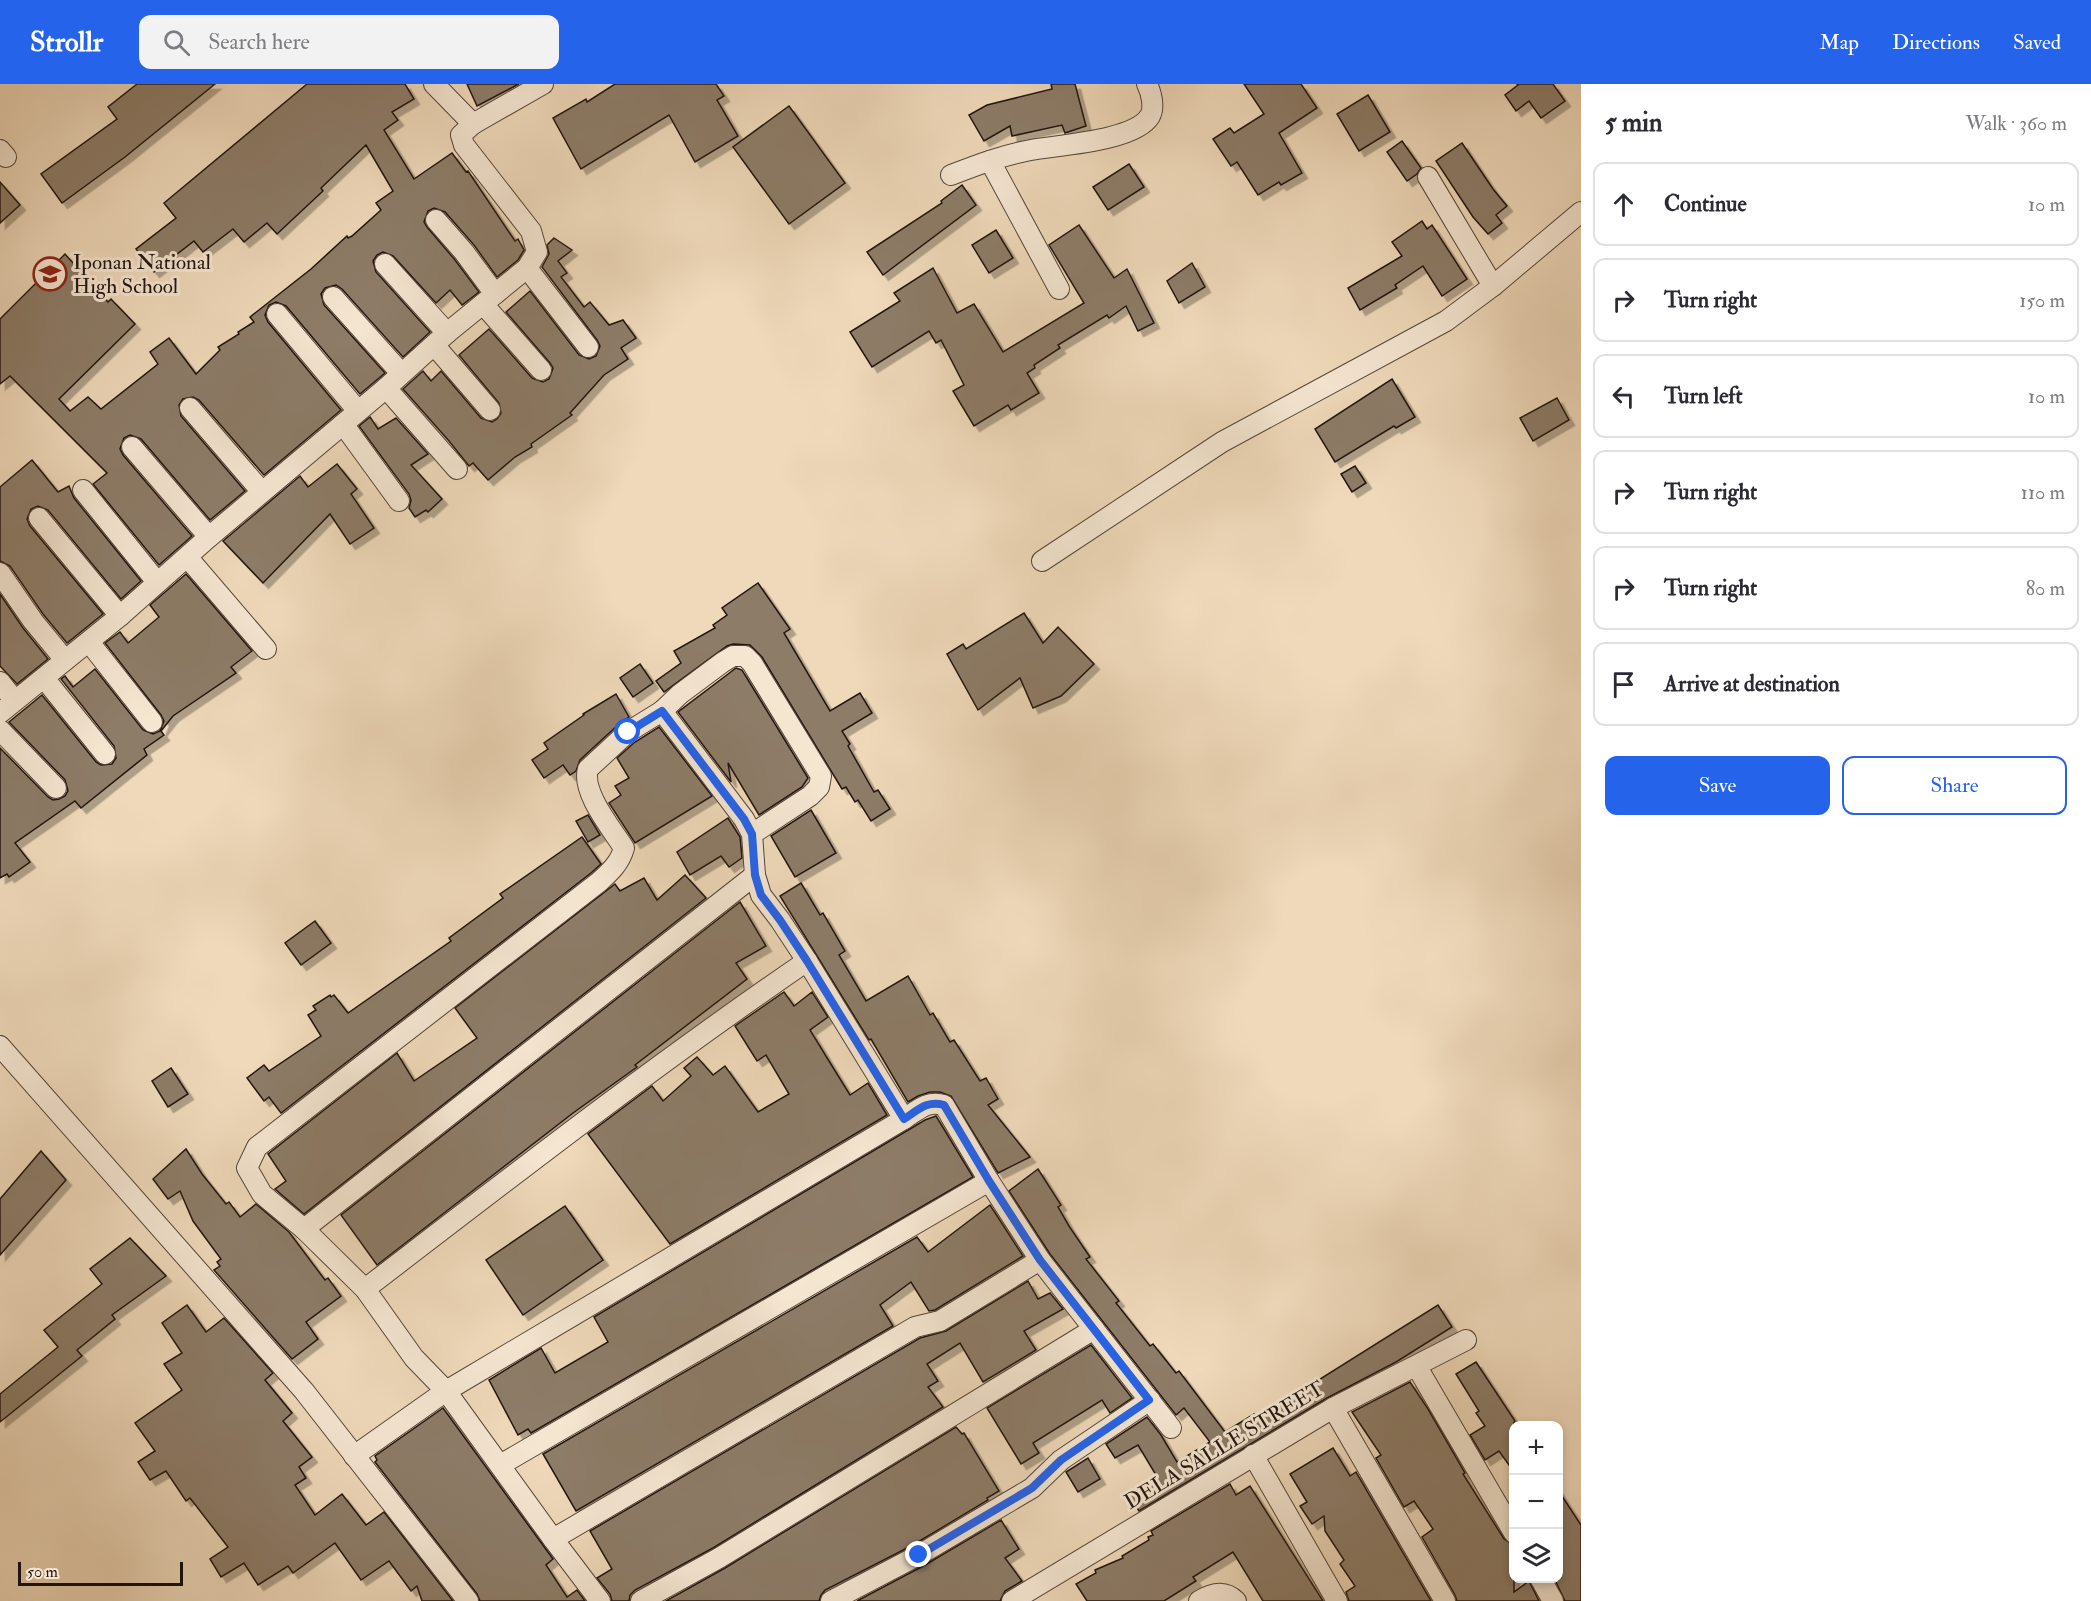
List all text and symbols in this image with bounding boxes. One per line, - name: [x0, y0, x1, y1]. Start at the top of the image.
- search box: [139, 15, 559, 69]
- text: Strollr: [30, 25, 103, 60]
- icon: search: [160, 26, 193, 59]
- text: Search here: [208, 28, 310, 56]
- text: Map: [1819, 29, 1859, 56]
- text: Directions: [1892, 29, 1980, 56]
- text: Saved: [2013, 29, 2061, 56]
- text: 5 min: [1605, 107, 1662, 139]
- text: Walk · 360 m: [1965, 111, 2067, 136]
- icon: ahead: [1607, 188, 1640, 221]
- text: Continue: [1664, 190, 1747, 218]
- text: 10 m: [2028, 192, 2065, 217]
- place label: Iponan National High School: [73, 249, 212, 300]
- school or university icon: Iponan National High School: [32, 256, 68, 292]
- icon: right: [1607, 284, 1640, 317]
- text: Turn right: [1664, 286, 1757, 314]
- text: 150 m: [2019, 288, 2065, 313]
- icon: left: [1607, 380, 1640, 413]
- text: Turn left: [1664, 382, 1743, 410]
- text: 10 m: [2028, 384, 2065, 409]
- icon: right: [1607, 476, 1640, 509]
- text: Turn right: [1664, 478, 1757, 506]
- text: 110 m: [2021, 480, 2065, 505]
- icon: right: [1607, 572, 1640, 605]
- text: Turn right: [1664, 574, 1757, 602]
- text: 80 m: [2026, 576, 2065, 601]
- icon: arrive: [1607, 668, 1640, 701]
- text: Arrive at destination: [1664, 670, 1840, 698]
- route start: [614, 718, 640, 744]
- button: Save: [1605, 756, 1830, 815]
- button: Share: [1842, 756, 2067, 815]
- street label: DELA SALLE STREET: [1119, 1375, 1330, 1516]
- map controls: [1509, 1421, 1563, 1583]
- button: +: [1509, 1421, 1563, 1475]
- button: −: [1509, 1475, 1563, 1529]
- button: layers: [1509, 1529, 1563, 1583]
- route end: [905, 1541, 931, 1567]
- scale bar: [18, 1559, 183, 1586]
- text: 50 m: [27, 1562, 58, 1582]

